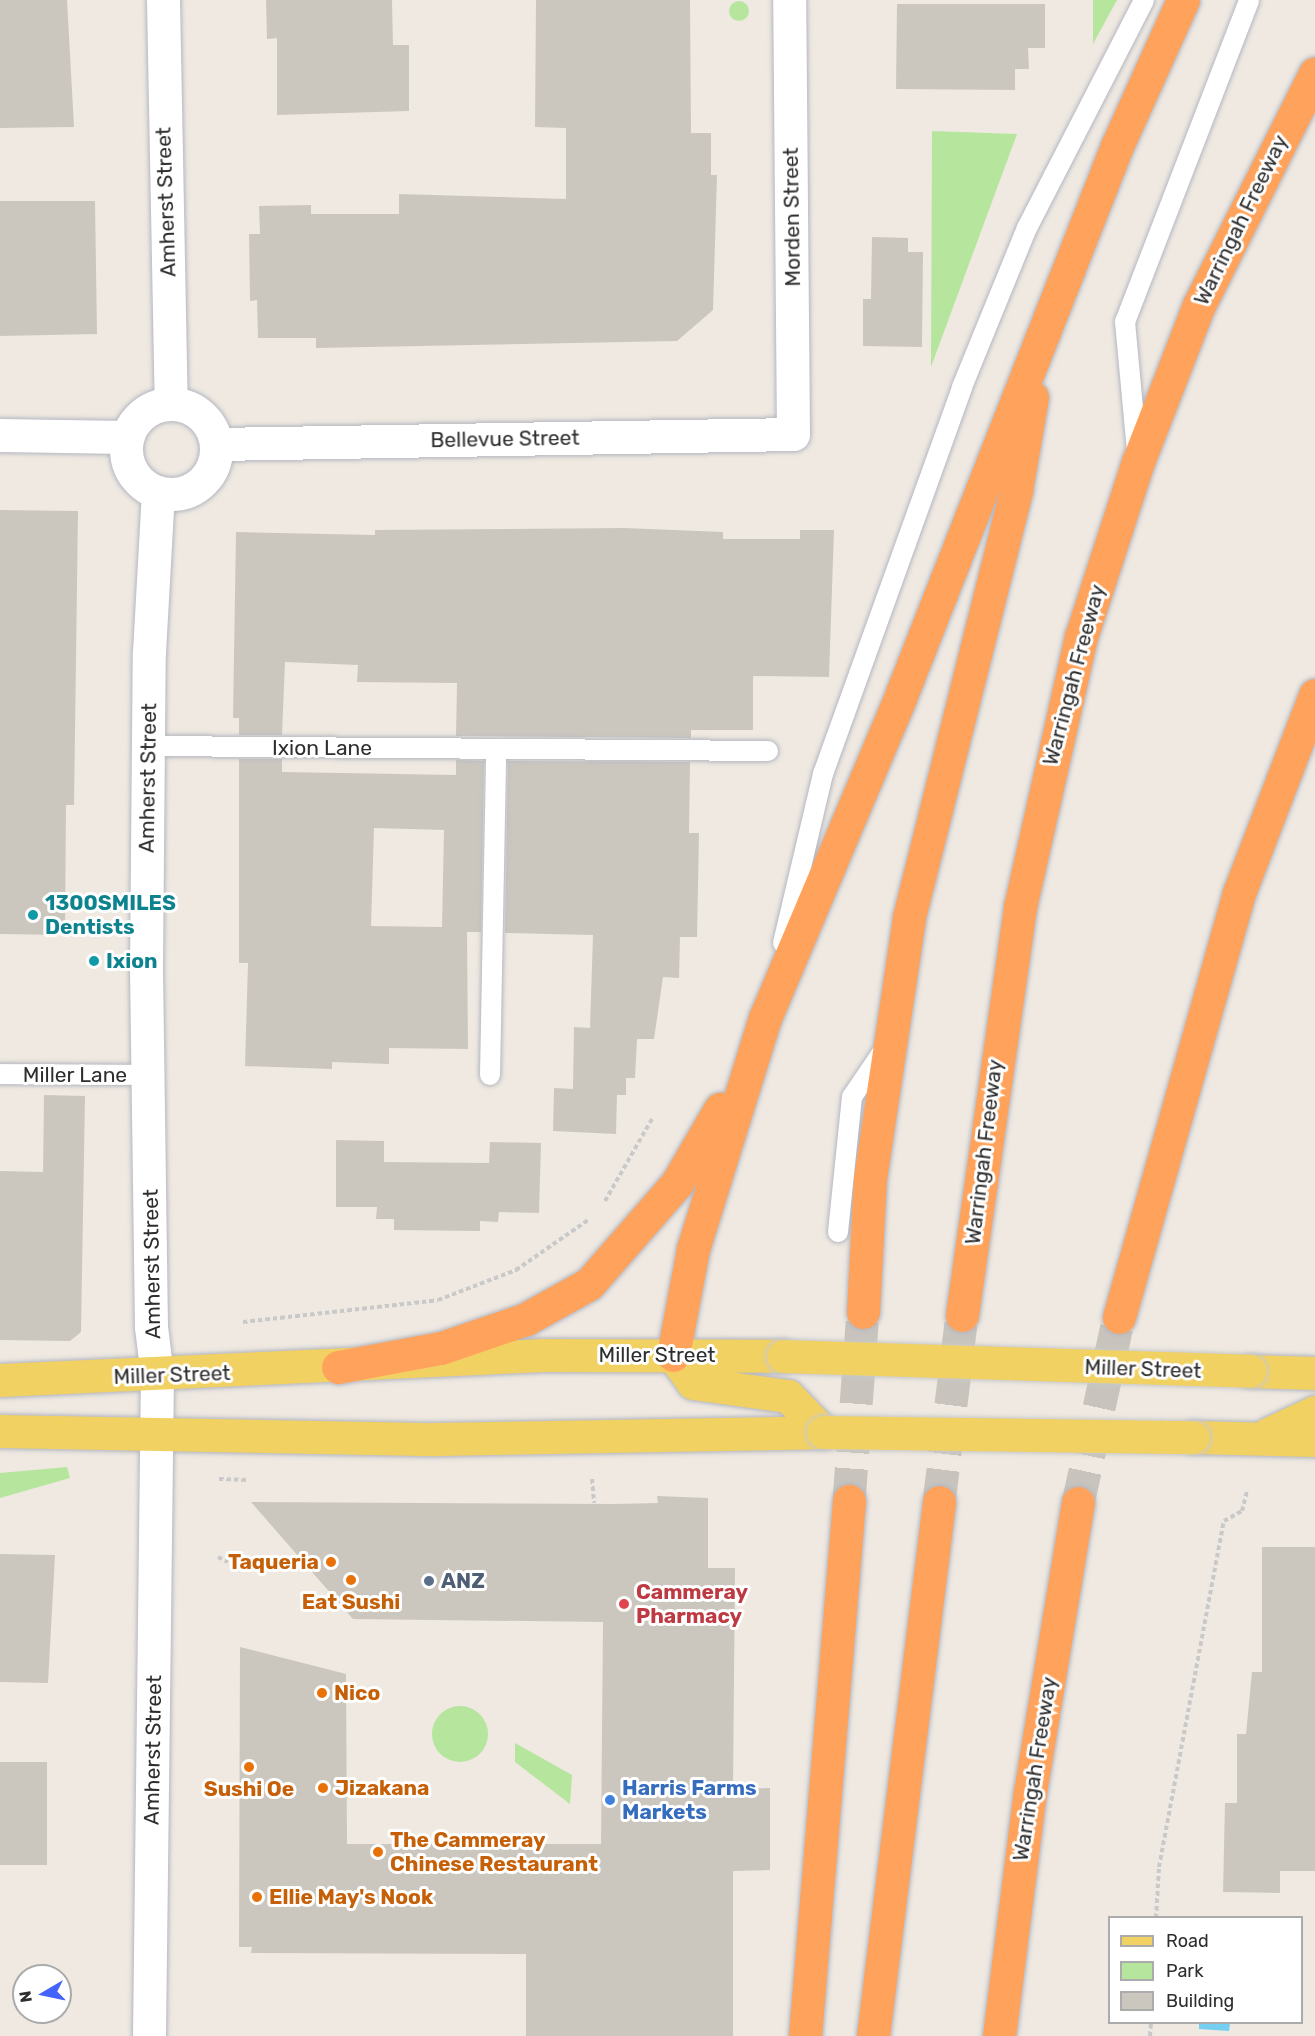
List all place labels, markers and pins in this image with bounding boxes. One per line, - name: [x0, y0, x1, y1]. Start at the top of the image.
- place label: 1300SMILES Dentists: [45, 890, 176, 940]
- marker: 1300SMILES Dentists: [26, 908, 40, 922]
- place label: Ixion: [106, 948, 157, 974]
- marker: Ixion: [87, 954, 101, 968]
- place label: Taqueria: [228, 1549, 319, 1575]
- marker: Taqueria: [324, 1555, 338, 1569]
- place label: ANZ: [441, 1568, 485, 1594]
- marker: Eat Sushi: [344, 1573, 358, 1587]
- marker: ANZ: [422, 1574, 436, 1588]
- place label: Cammeray Pharmacy: [636, 1579, 748, 1629]
- place label: Eat Sushi: [302, 1589, 400, 1615]
- marker: Cammeray Pharmacy: [617, 1597, 631, 1611]
- place label: Nico: [334, 1680, 380, 1706]
- marker: Nico: [315, 1686, 329, 1700]
- marker: Sushi Oe: [242, 1760, 256, 1774]
- place label: Jizakana: [335, 1775, 429, 1801]
- place label: Harris Farms Markets: [622, 1775, 757, 1825]
- place label: Sushi Oe: [204, 1776, 294, 1802]
- marker: Jizakana: [316, 1781, 330, 1795]
- marker: Harris Farms Markets: [603, 1793, 617, 1807]
- place label: The Cammeray Chinese Restaurant: [390, 1827, 598, 1877]
- marker: The Cammeray Chinese Restaurant: [371, 1845, 385, 1859]
- place label: Ellie May's Nook: [269, 1884, 433, 1910]
- marker: Ellie May's Nook: [250, 1890, 264, 1904]

